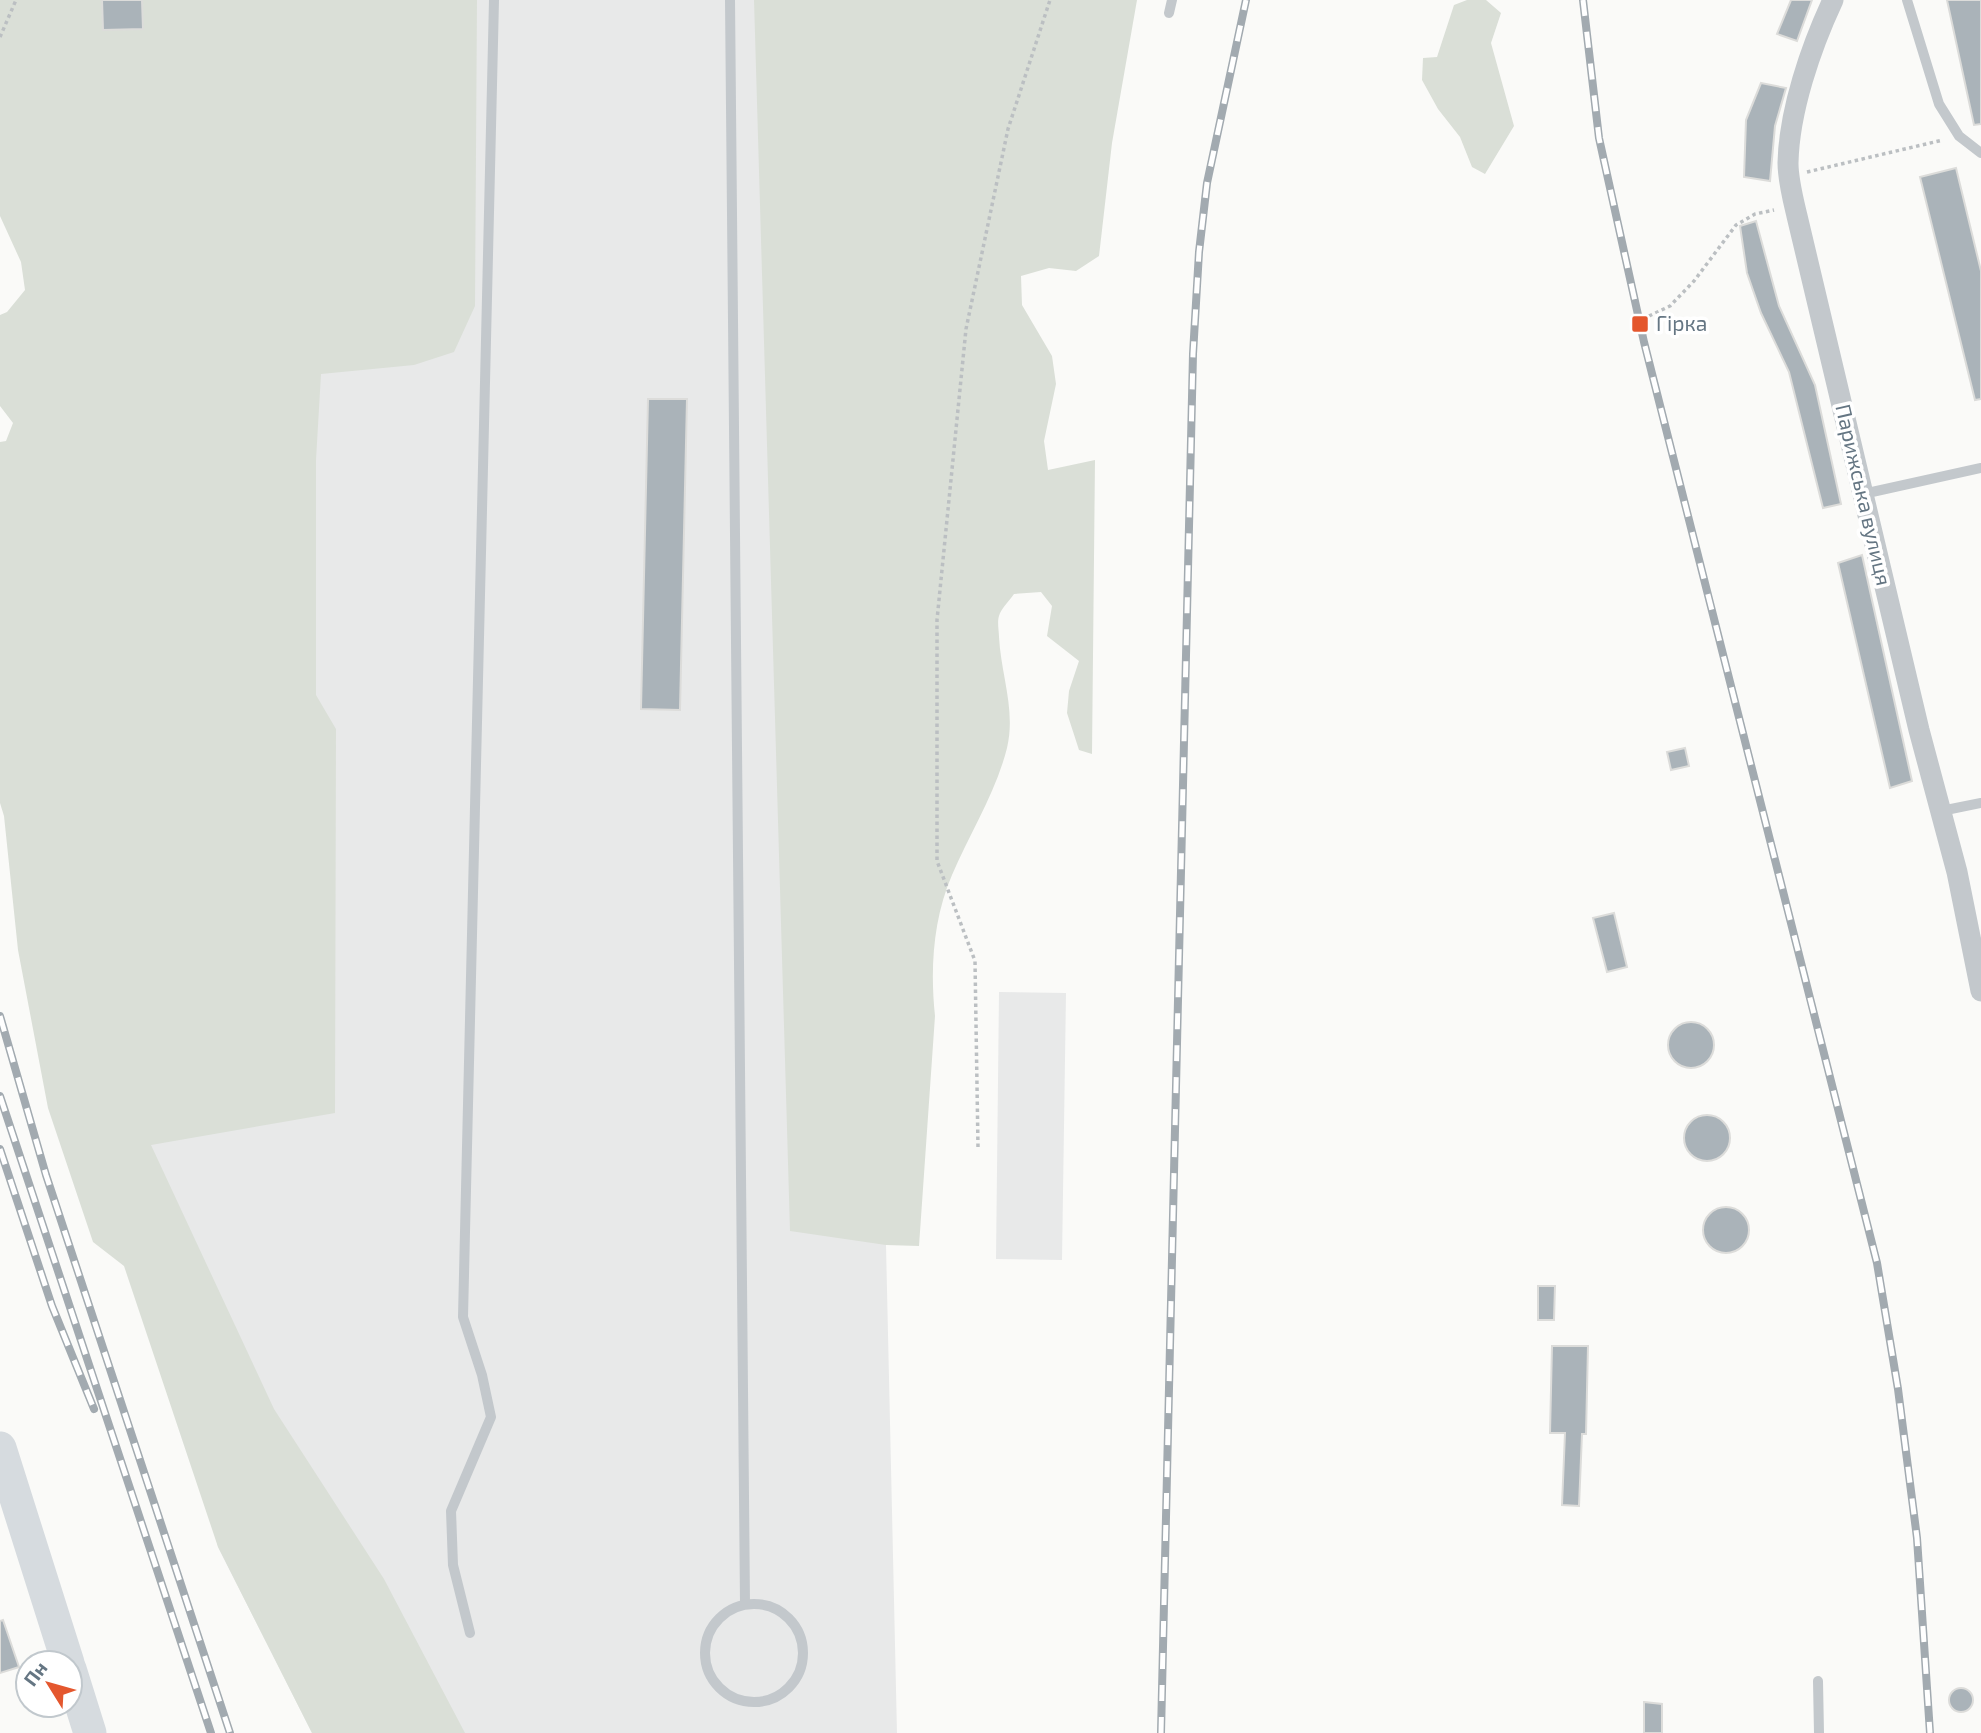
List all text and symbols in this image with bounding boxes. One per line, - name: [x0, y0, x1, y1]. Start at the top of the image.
- place label: Гірка: [1656, 310, 1707, 335]
- marker: Гірка: [1630, 314, 1650, 334]
- street label: Парижська вулиця: [1830, 402, 1897, 588]
- north arrow: [14, 1649, 84, 1719]
- text: Пн: [18, 1657, 52, 1690]

